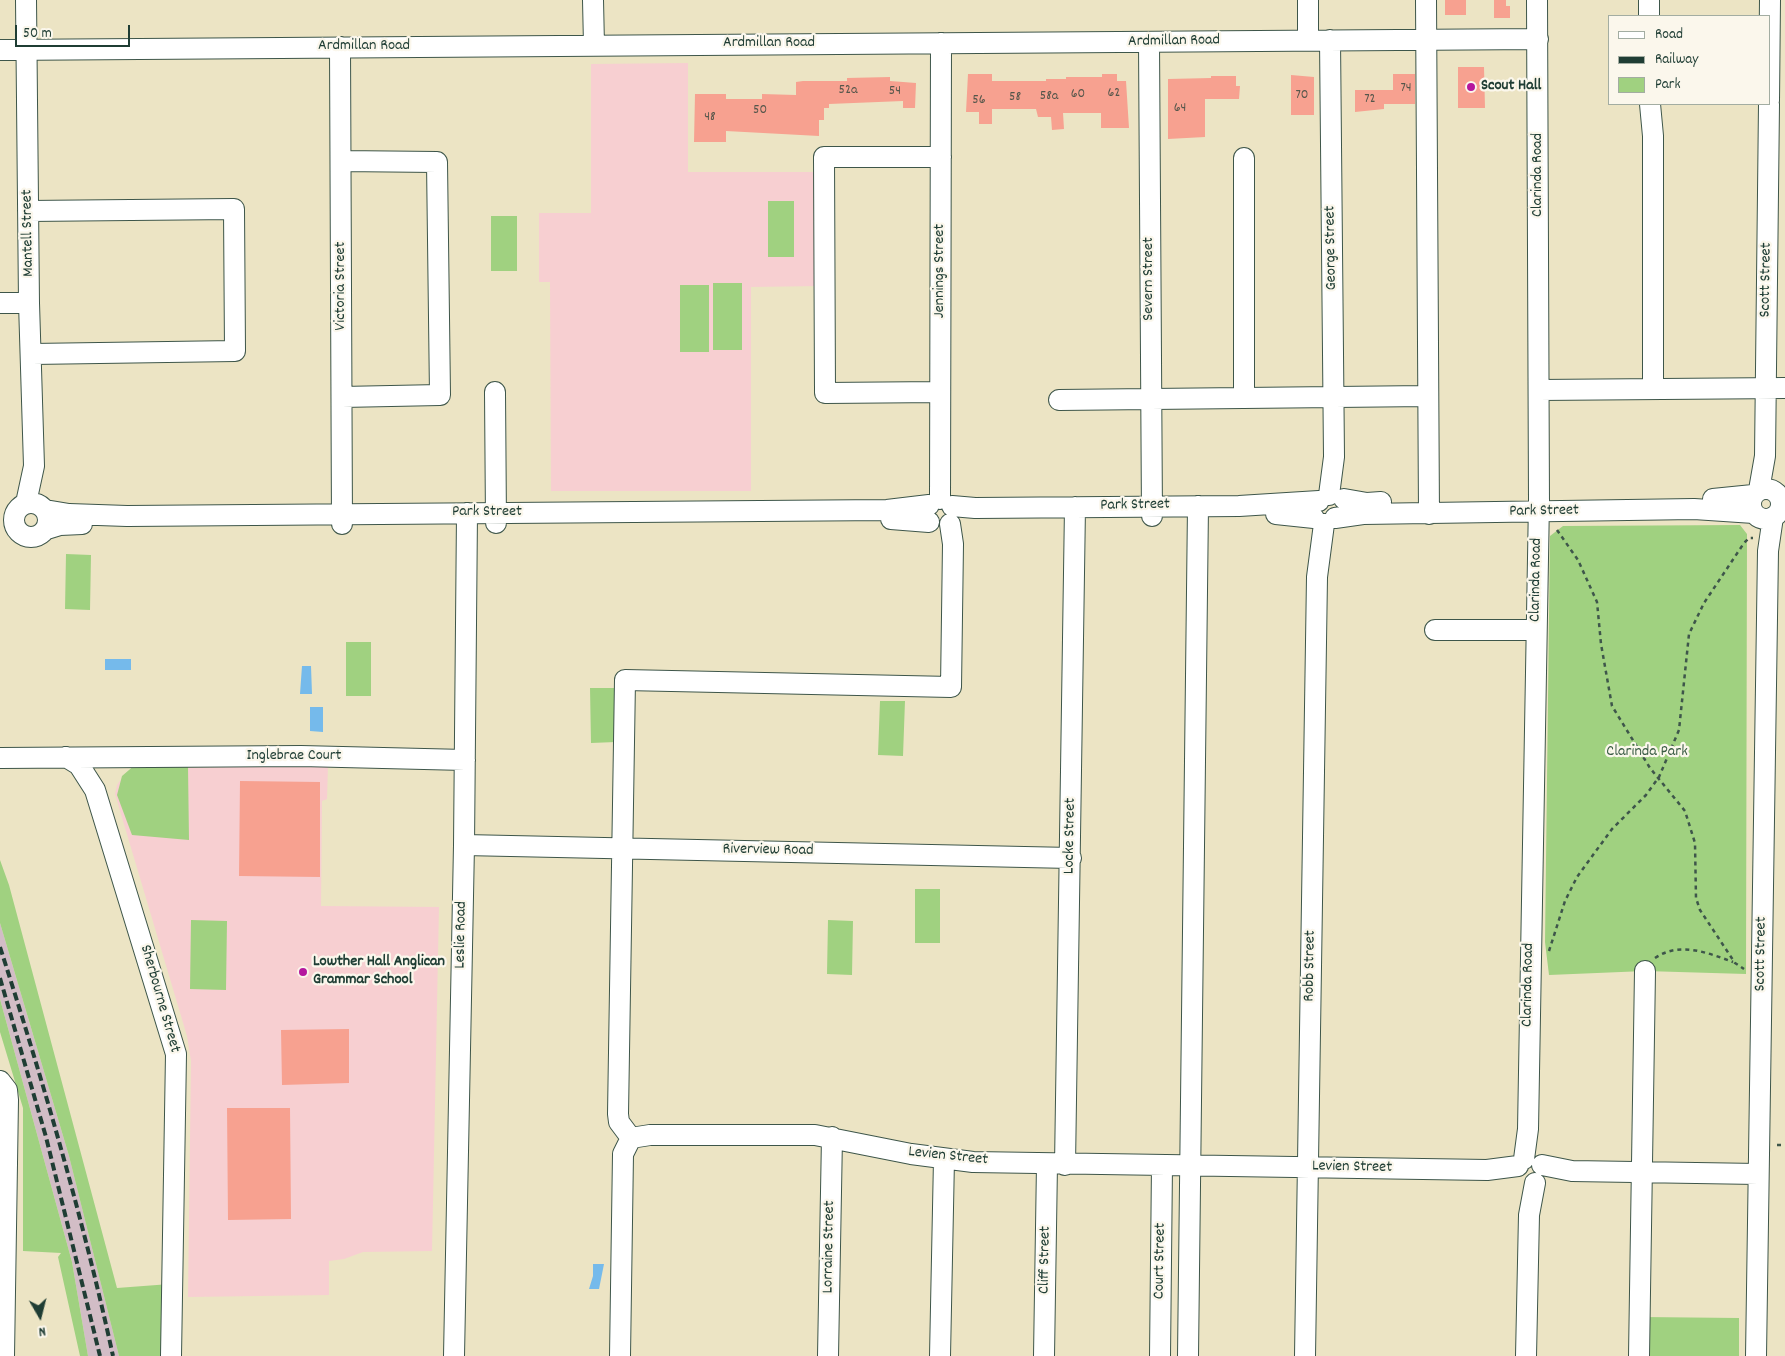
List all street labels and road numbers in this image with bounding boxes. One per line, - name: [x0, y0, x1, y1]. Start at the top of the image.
- street label: Ardmillan Road: [1128, 32, 1220, 52]
- street label: Ardmillan Road: [723, 34, 815, 54]
- street label: Ardmillan Road: [318, 37, 410, 57]
- street label: Clarinda Road: [1529, 133, 1549, 217]
- street label: Mantell Street: [19, 189, 39, 277]
- street label: George Street: [1322, 205, 1342, 291]
- street label: Jennings Street: [931, 224, 951, 318]
- street label: Severn Street: [1140, 237, 1160, 321]
- street label: Victoria Street: [332, 242, 352, 330]
- street label: Scott Street: [1757, 242, 1777, 318]
- street label: Park Street: [1100, 496, 1170, 516]
- street label: Park Street: [1509, 502, 1579, 522]
- street label: Park Street: [452, 503, 522, 523]
- street label: Clarinda Road: [1527, 538, 1547, 622]
- street label: Inglebrae Court: [246, 747, 342, 767]
- street label: Locke Street: [1061, 798, 1081, 874]
- street label: Riverview Road: [722, 841, 814, 861]
- street label: Leslie Road: [452, 901, 472, 969]
- street label: Scott Street: [1752, 916, 1772, 992]
- street label: Robb Street: [1301, 930, 1321, 1002]
- street label: Sherbourne Street: [134, 943, 184, 1055]
- street label: Clarinda Road: [1519, 943, 1539, 1027]
- street label: Levien Street: [907, 1143, 989, 1171]
- street label: Levien Street: [1312, 1158, 1392, 1178]
- street label: Lorraine Street: [820, 1200, 840, 1294]
- street label: Court Street: [1151, 1223, 1171, 1299]
- street label: Cliff Street: [1036, 1226, 1056, 1294]

